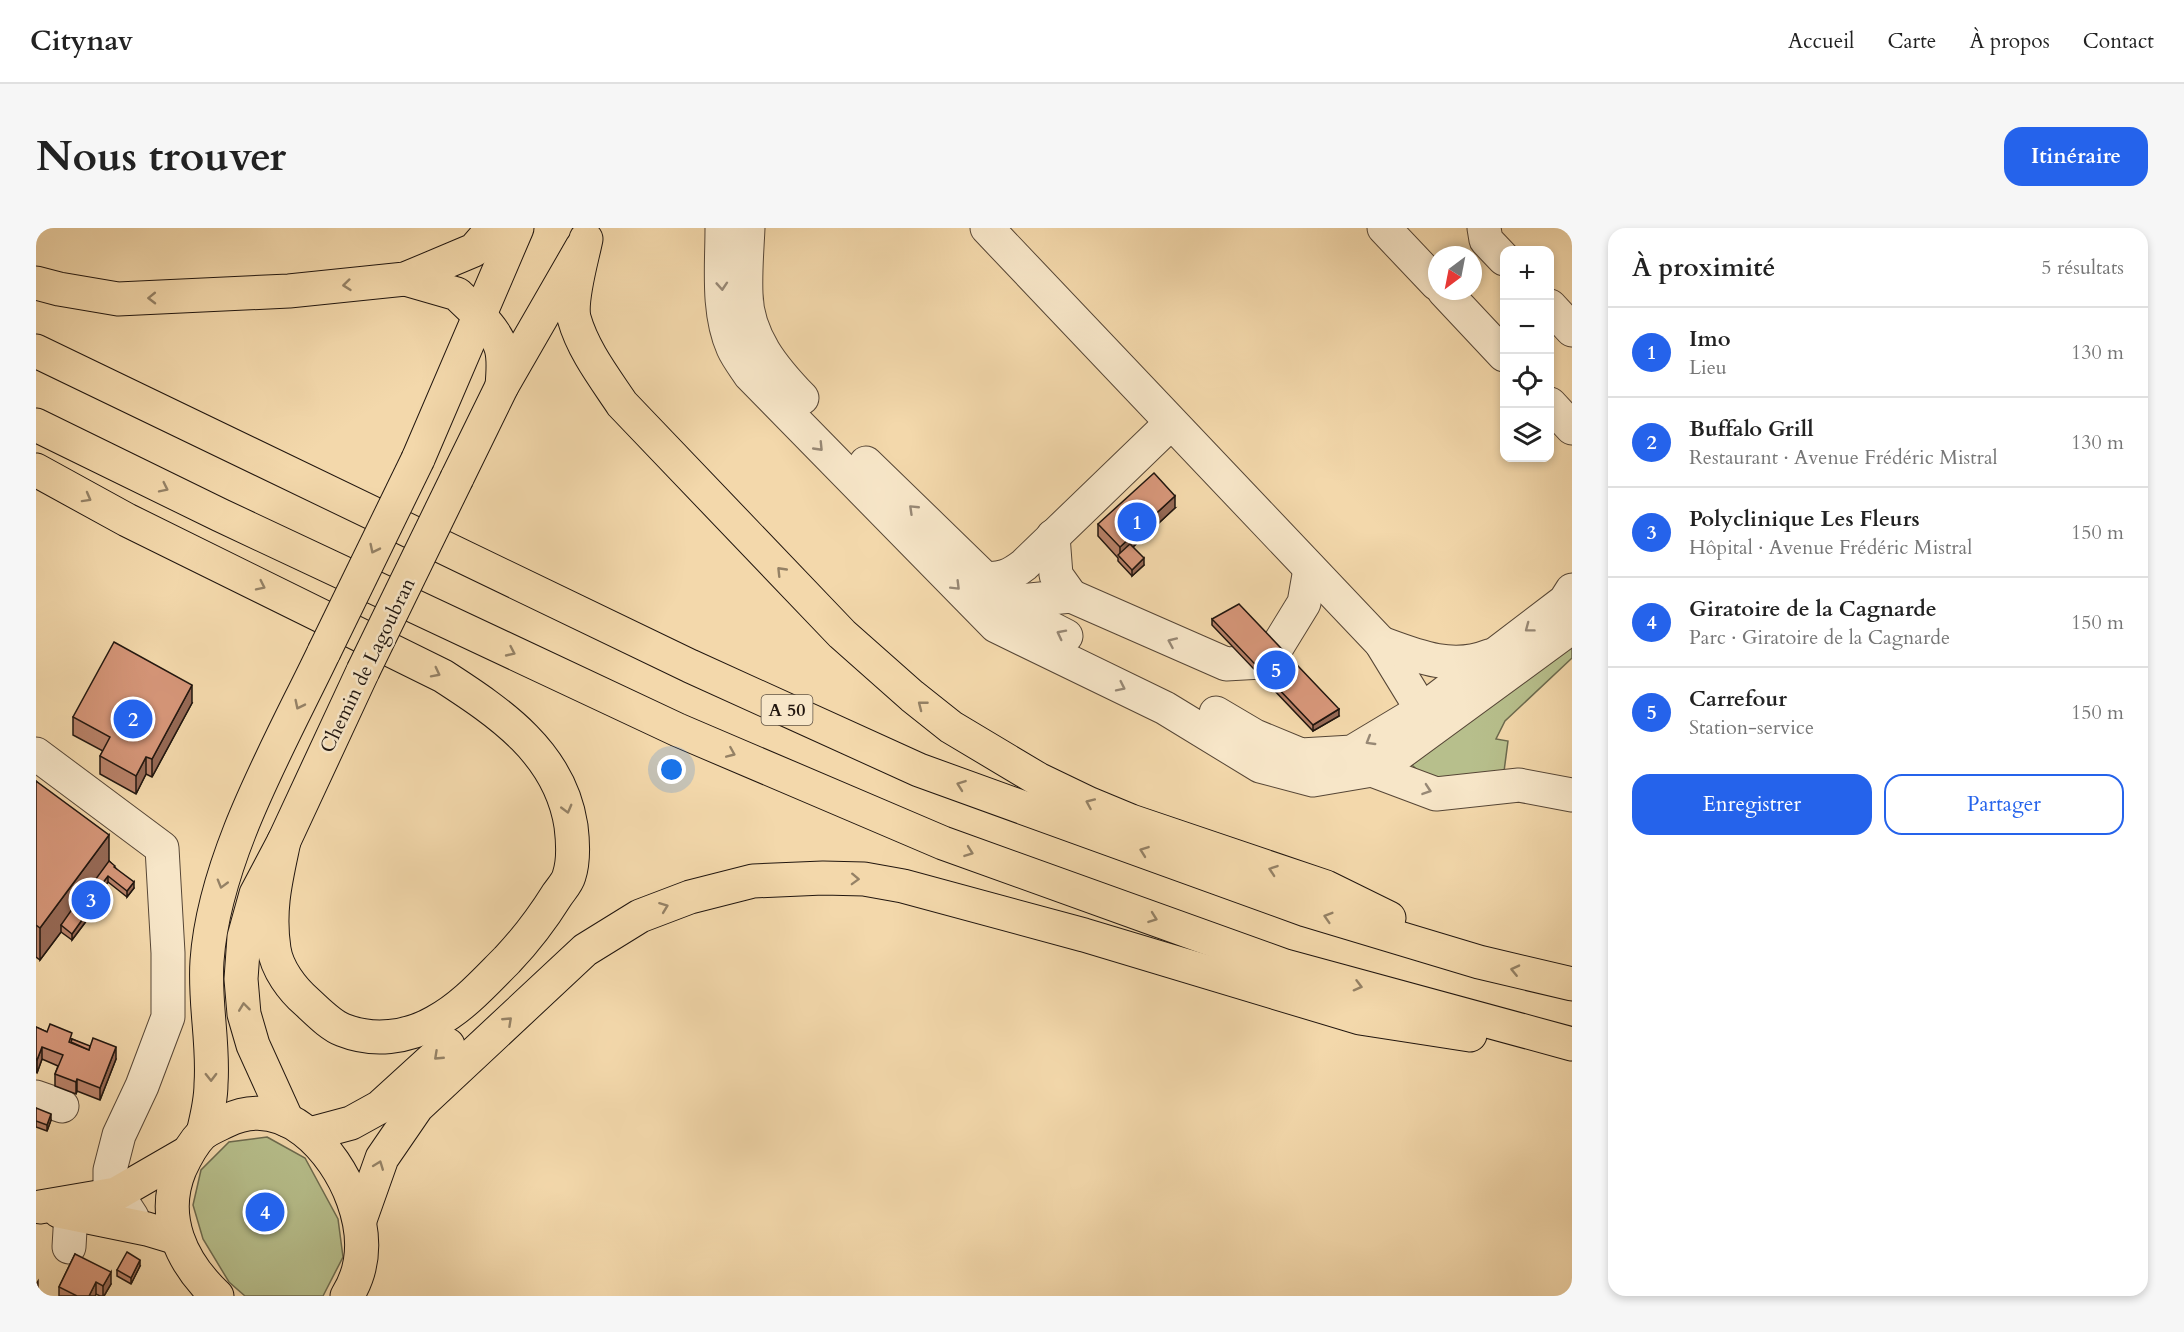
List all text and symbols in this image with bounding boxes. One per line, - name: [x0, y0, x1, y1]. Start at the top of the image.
- text: Citynav: [30, 22, 133, 60]
- text: Accueil: [1788, 27, 1854, 56]
- text: Carte: [1887, 27, 1936, 56]
- text: À propos: [1969, 27, 2050, 56]
- text: Contact: [2083, 27, 2154, 56]
- button: Itinéraire: [2004, 127, 2148, 186]
- text: Nous trouver: [36, 128, 286, 185]
- north arrow: [1428, 246, 1482, 300]
- map controls: [1500, 246, 1554, 462]
- button: +: [1500, 246, 1554, 300]
- text: À proximité: [1632, 250, 1775, 285]
- text: 5 résultats: [2041, 254, 2124, 281]
- one-way arrow: [342, 278, 351, 291]
- one-way arrow: [716, 282, 729, 291]
- one-way arrow: [148, 292, 157, 305]
- button: −: [1500, 300, 1554, 354]
- text: Imo: [1689, 324, 1731, 354]
- text: 1: [1646, 339, 1657, 366]
- text: 130 m: [2071, 339, 2124, 366]
- button: locate: [1500, 354, 1554, 408]
- text: Lieu: [1689, 354, 1727, 381]
- button: layers: [1500, 408, 1554, 462]
- text: Buffalo Grill: [1689, 414, 1814, 444]
- text: 2: [1646, 429, 1657, 456]
- text: 130 m: [2071, 429, 2124, 456]
- one-way arrow: [812, 440, 823, 451]
- text: Restaurant · Avenue Frédéric Mistral: [1689, 444, 1998, 471]
- one-way arrow: [157, 480, 168, 492]
- one-way arrow: [81, 491, 91, 502]
- pin: 1: [1118, 500, 1156, 544]
- text: Polyclinique Les Fleurs: [1689, 504, 1920, 534]
- one-way arrow: [909, 505, 919, 516]
- text: 3: [1646, 519, 1657, 546]
- text: 150 m: [2071, 519, 2124, 546]
- text: Hôpital · Avenue Frédéric Mistral: [1689, 534, 1972, 561]
- one-way arrow: [370, 543, 382, 554]
- one-way arrow: [777, 567, 788, 577]
- street label: Chemin de Lagoubran: [313, 573, 422, 757]
- one-way arrow: [255, 579, 266, 591]
- one-way arrow: [949, 579, 960, 590]
- text: Giratoire de la Cagnarde: [1689, 594, 1937, 624]
- text: 4: [1646, 609, 1657, 636]
- text: 150 m: [2071, 609, 2124, 636]
- one-way arrow: [1524, 621, 1535, 632]
- text: Parc · Giratoire de la Cagnarde: [1689, 624, 1950, 651]
- one-way arrow: [1057, 630, 1067, 641]
- one-way arrow: [1168, 637, 1179, 649]
- one-way arrow: [505, 644, 516, 656]
- pin: 5: [1256, 648, 1296, 692]
- one-way arrow: [430, 666, 440, 677]
- one-way arrow: [1114, 679, 1125, 691]
- text: Carrefour: [1689, 684, 1787, 714]
- road number: A 50: [762, 695, 813, 725]
- pin: 2: [114, 696, 152, 742]
- one-way arrow: [294, 698, 306, 709]
- text: 5: [1646, 699, 1657, 726]
- text: 150 m: [2071, 699, 2124, 726]
- one-way arrow: [918, 701, 929, 712]
- text: Station-service: [1689, 714, 1814, 741]
- one-way arrow: [1366, 734, 1376, 746]
- one-way arrow: [725, 745, 736, 757]
- your location: [657, 755, 686, 784]
- button: Enregistrer: [1632, 774, 1872, 835]
- button: Partager: [1884, 774, 2124, 835]
- one-way arrow: [956, 779, 966, 792]
- one-way arrow: [1421, 783, 1432, 796]
- one-way arrow: [1085, 799, 1096, 811]
- one-way arrow: [560, 804, 573, 814]
- one-way arrow: [963, 845, 974, 858]
- one-way arrow: [1139, 846, 1150, 859]
- one-way arrow: [1268, 864, 1279, 877]
- one-way arrow: [851, 872, 860, 885]
- pin: 3: [72, 878, 110, 922]
- one-way arrow: [217, 878, 229, 889]
- one-way arrow: [658, 902, 669, 914]
- one-way arrow: [1147, 911, 1158, 924]
- one-way arrow: [1323, 912, 1334, 924]
- one-way arrow: [1510, 965, 1520, 978]
- one-way arrow: [1352, 979, 1363, 991]
- one-way arrow: [238, 1002, 251, 1012]
- one-way arrow: [501, 1017, 512, 1028]
- one-way arrow: [434, 1048, 445, 1059]
- one-way arrow: [205, 1072, 217, 1081]
- one-way arrow: [372, 1160, 385, 1171]
- pin: 4: [246, 1190, 284, 1234]

